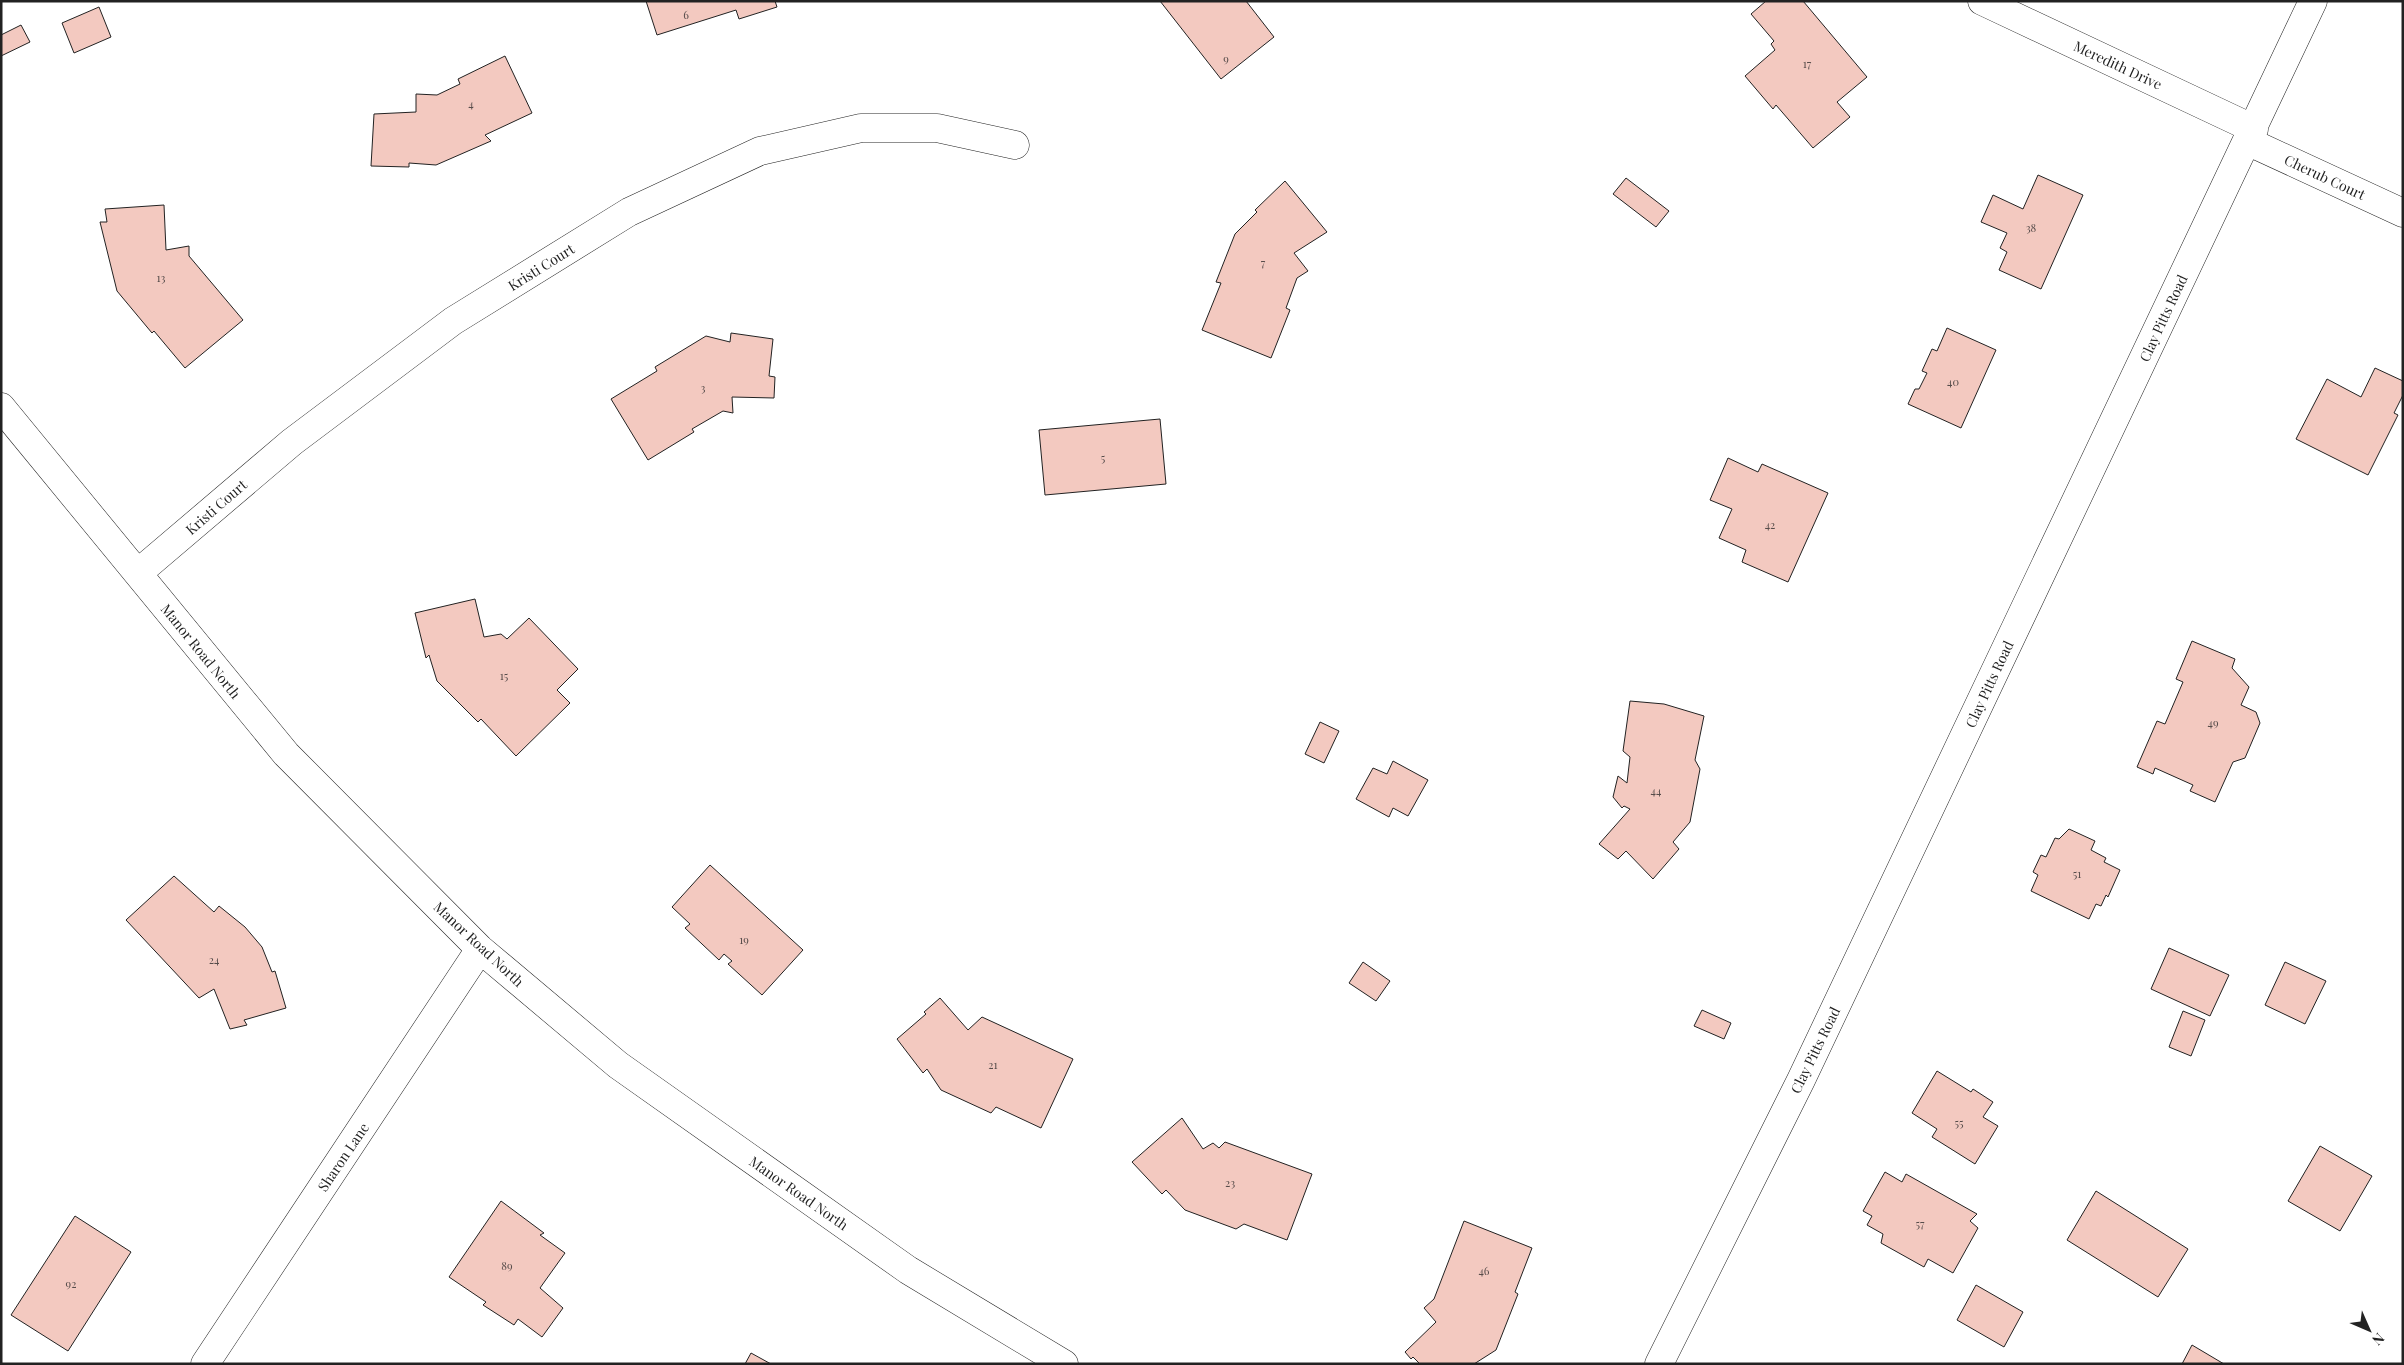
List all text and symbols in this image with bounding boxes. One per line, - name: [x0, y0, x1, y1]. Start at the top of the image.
- house number: 6: [683, 7, 689, 22]
- street label: Meredith Drive: [2071, 36, 2165, 94]
- house number: 9: [1223, 51, 1229, 66]
- house number: 17: [1803, 56, 1812, 71]
- house number: 4: [468, 96, 474, 111]
- street label: Cherub Court: [2281, 150, 2370, 204]
- house number: 38: [2026, 220, 2037, 235]
- street label: Kristi Court: [504, 239, 579, 295]
- house number: 7: [1261, 255, 1266, 270]
- house number: 13: [157, 270, 165, 285]
- street label: Clay Pitts Road: [2135, 271, 2191, 365]
- house number: 40: [1947, 374, 1959, 389]
- house number: 3: [701, 380, 706, 395]
- house number: 5: [1101, 450, 1106, 465]
- street label: Kristi Court: [181, 475, 251, 539]
- house number: 42: [1765, 517, 1775, 532]
- street label: Manor Road North: [157, 600, 246, 703]
- street label: Clay Pitts Road: [1961, 637, 2017, 731]
- house number: 15: [500, 668, 509, 683]
- house number: 49: [2207, 715, 2219, 730]
- house number: 44: [1651, 783, 1662, 798]
- house number: 51: [2073, 866, 2081, 881]
- street label: Manor Road North: [430, 897, 529, 991]
- house number: 19: [739, 932, 749, 947]
- house number: 24: [209, 952, 220, 967]
- street label: Clay Pitts Road: [1786, 1004, 1844, 1096]
- house number: 21: [988, 1057, 998, 1072]
- house number: 55: [1954, 1115, 1964, 1130]
- street label: Sharon Lane: [313, 1119, 373, 1195]
- street label: Manor Road North: [746, 1152, 853, 1235]
- house number: 23: [1225, 1175, 1235, 1190]
- house number: 57: [1915, 1216, 1925, 1231]
- house number: 89: [501, 1258, 513, 1273]
- house number: 46: [1478, 1263, 1490, 1278]
- house number: 92: [66, 1276, 76, 1291]
- north arrow: [2344, 1305, 2394, 1355]
- text: N: [2368, 1329, 2389, 1350]

